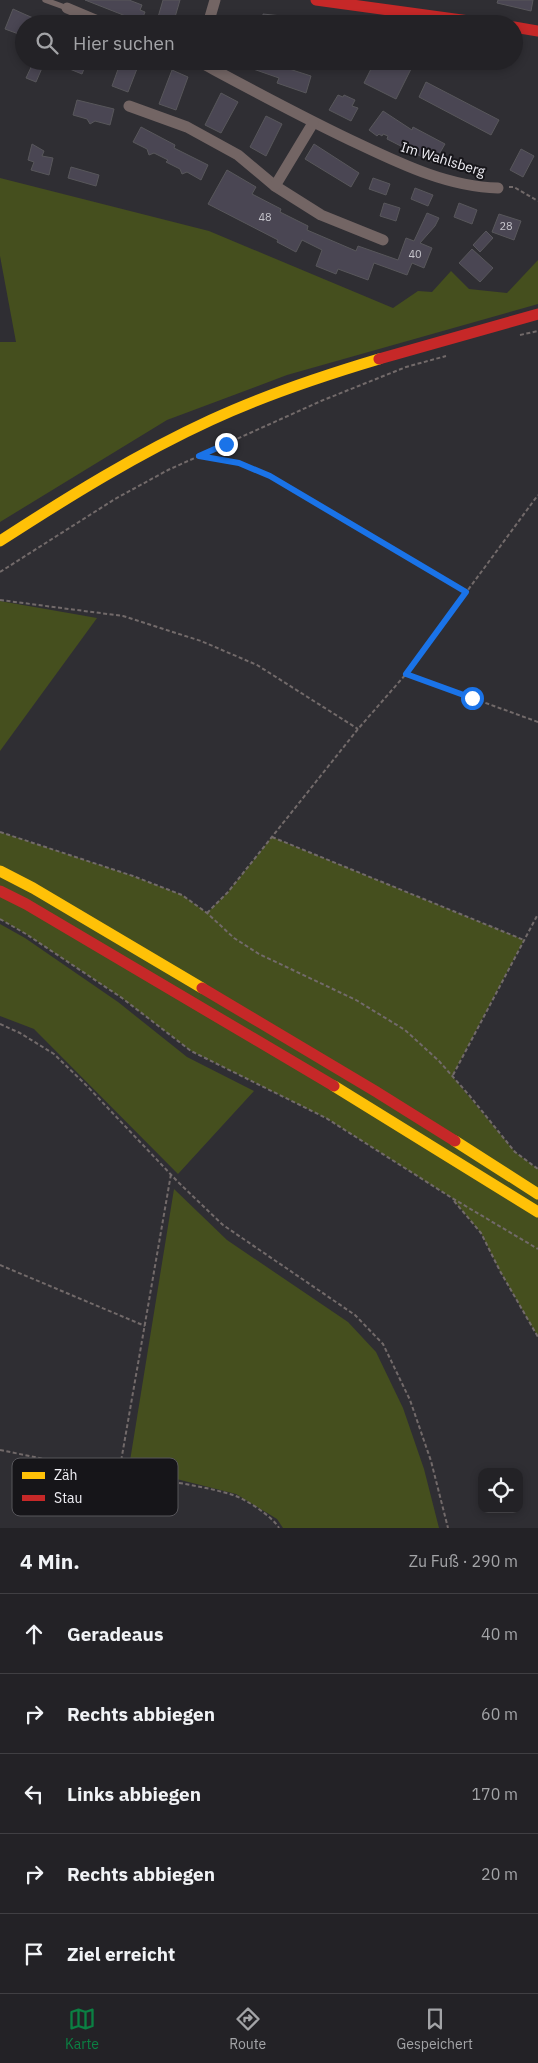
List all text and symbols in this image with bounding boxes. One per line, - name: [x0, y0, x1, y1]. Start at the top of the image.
- search box: [15, 15, 523, 70]
- icon: search: [33, 29, 61, 57]
- text: Hier suchen: [73, 31, 175, 55]
- street label: Im Wahlsberg: [399, 138, 488, 181]
- house number: 48: [258, 210, 272, 224]
- house number: 28: [499, 219, 513, 233]
- house number: 40: [408, 247, 422, 261]
- route end: [215, 433, 238, 456]
- route start: [461, 687, 484, 710]
- legend: [12, 1458, 178, 1516]
- text: Zäh: [54, 1466, 78, 1484]
- map controls: [478, 1468, 523, 1513]
- button: locate: [478, 1468, 523, 1513]
- text: Stau: [54, 1489, 82, 1507]
- text: 4 Min.: [20, 1547, 80, 1575]
- text: Zu Fuß · 290 m: [409, 1551, 518, 1571]
- icon: ahead: [20, 1620, 48, 1648]
- text: Geradeaus: [67, 1622, 164, 1646]
- text: 40 m: [481, 1624, 518, 1644]
- icon: right: [20, 1700, 48, 1728]
- text: Rechts abbiegen: [67, 1702, 215, 1726]
- text: 60 m: [481, 1704, 518, 1724]
- icon: left: [20, 1780, 48, 1808]
- text: Links abbiegen: [67, 1782, 201, 1806]
- text: 170 m: [471, 1784, 518, 1804]
- icon: right: [20, 1860, 48, 1888]
- text: Rechts abbiegen: [67, 1862, 215, 1886]
- text: 20 m: [481, 1864, 518, 1884]
- icon: arrive: [20, 1940, 48, 1968]
- text: Ziel erreicht: [67, 1942, 175, 1966]
- tab: Karte: [65, 2005, 99, 2053]
- tab: Route: [229, 2005, 266, 2053]
- tab: Gespeichert: [397, 2005, 473, 2053]

